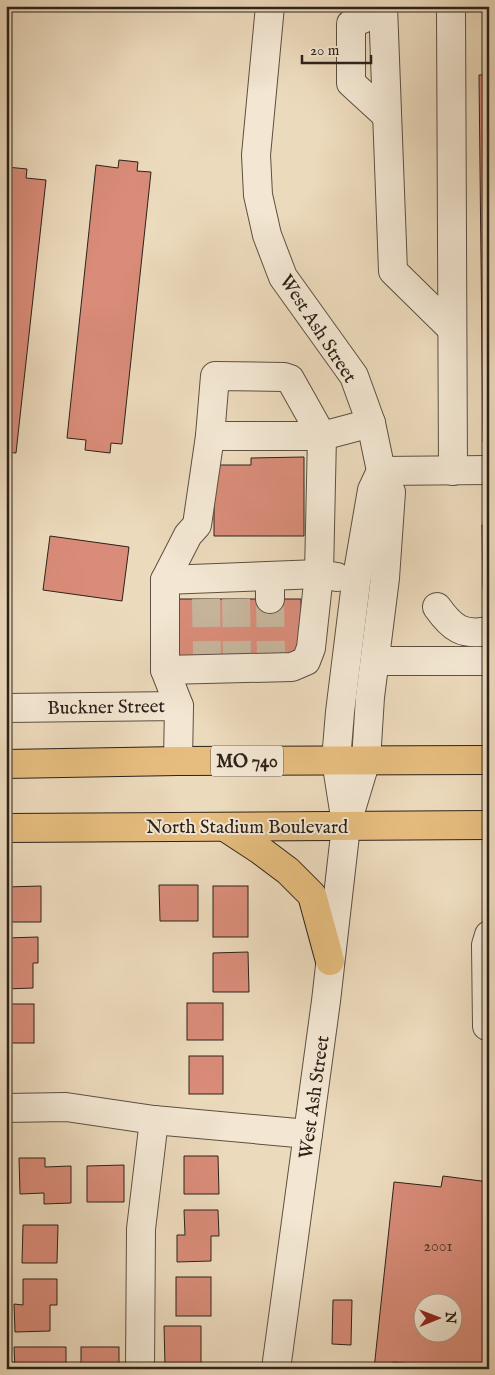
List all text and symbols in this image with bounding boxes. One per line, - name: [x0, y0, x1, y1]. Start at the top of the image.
- scale bar: [302, 32, 371, 64]
- text: 20 m: [310, 41, 340, 60]
- street label: West Ash Street: [273, 270, 361, 388]
- street label: Buckner Street: [47, 695, 166, 721]
- road number: MO 740: [211, 746, 283, 776]
- street label: North Stadium Boulevard: [146, 816, 349, 840]
- street label: West Ash Street: [294, 1034, 336, 1160]
- house number: 2001: [423, 1237, 453, 1257]
- north arrow: [412, 1292, 462, 1342]
- text: N: [441, 1311, 459, 1324]

